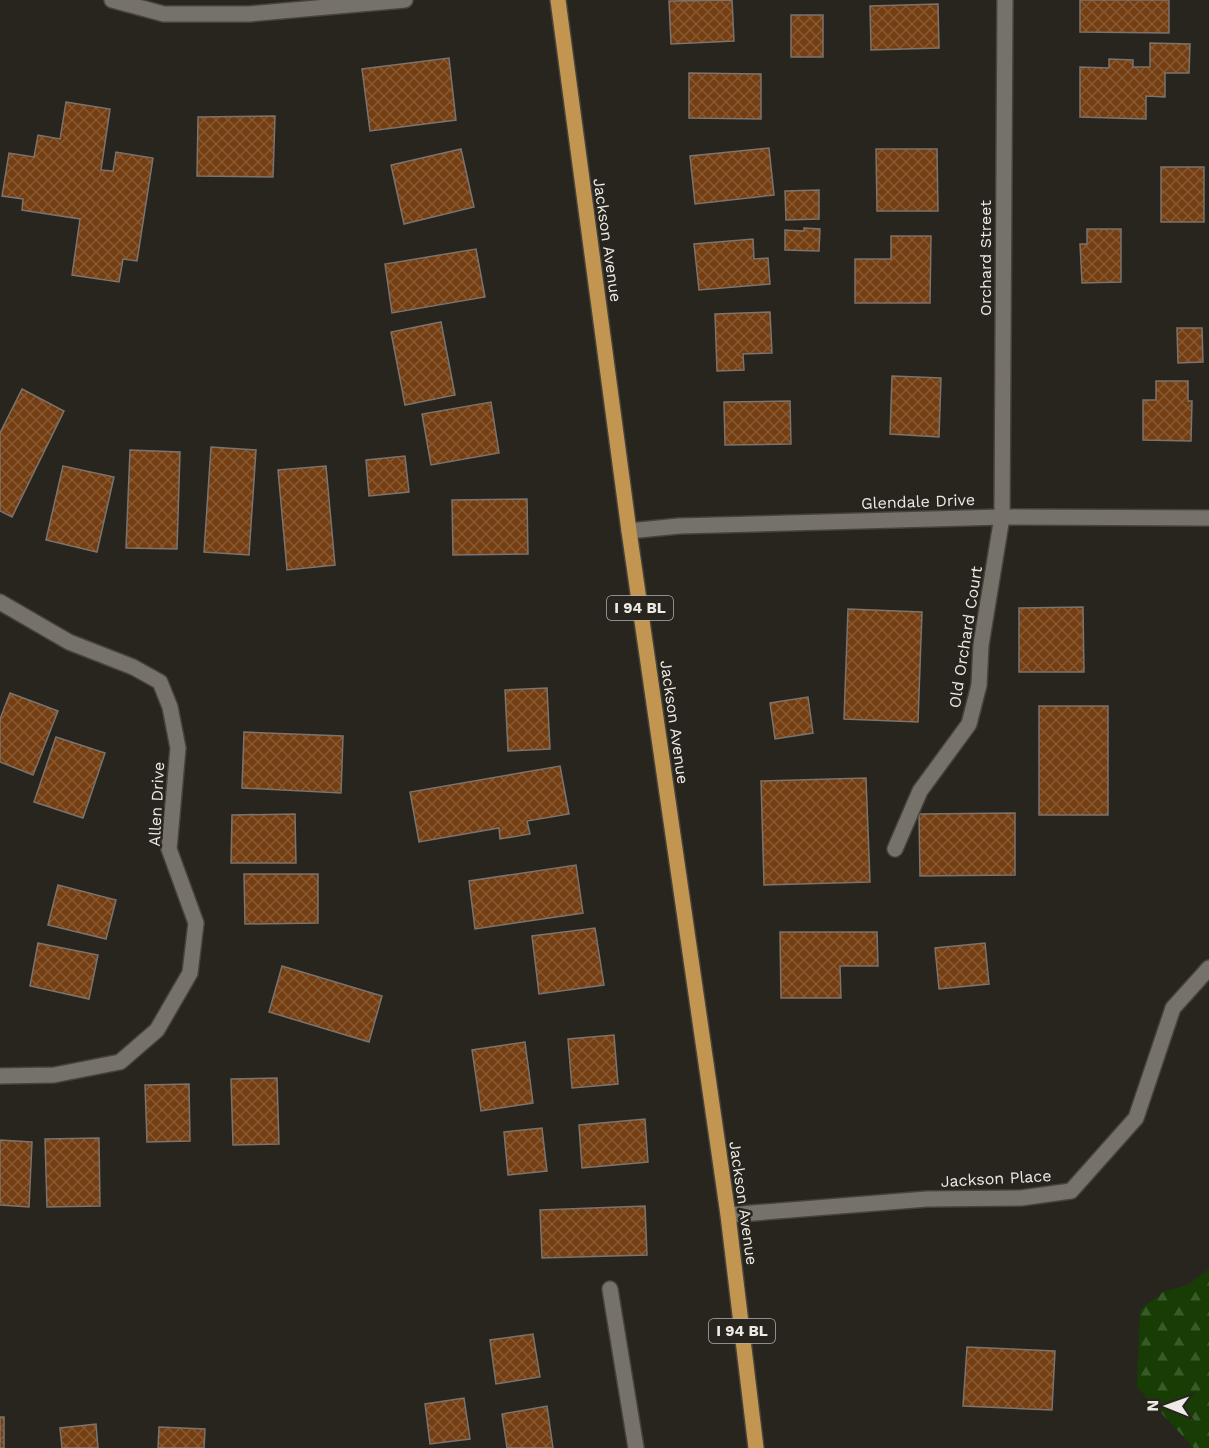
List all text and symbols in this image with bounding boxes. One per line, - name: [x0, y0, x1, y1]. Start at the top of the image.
- street label: Jackson Avenue: [589, 177, 626, 303]
- street label: Orchard Street: [976, 200, 995, 316]
- street label: Glendale Drive: [861, 490, 975, 513]
- street label: Old Orchard Court: [945, 564, 986, 709]
- road number: I 94 BL: [607, 596, 673, 620]
- street label: Jackson Avenue: [656, 659, 693, 785]
- street label: Allen Drive: [145, 761, 168, 847]
- street label: Jackson Avenue: [725, 1140, 762, 1266]
- street label: Jackson Place: [940, 1166, 1052, 1191]
- road number: I 94 BL: [709, 1319, 775, 1343]
- north arrow: [1137, 1376, 1197, 1436]
- text: N: [1143, 1400, 1162, 1412]

